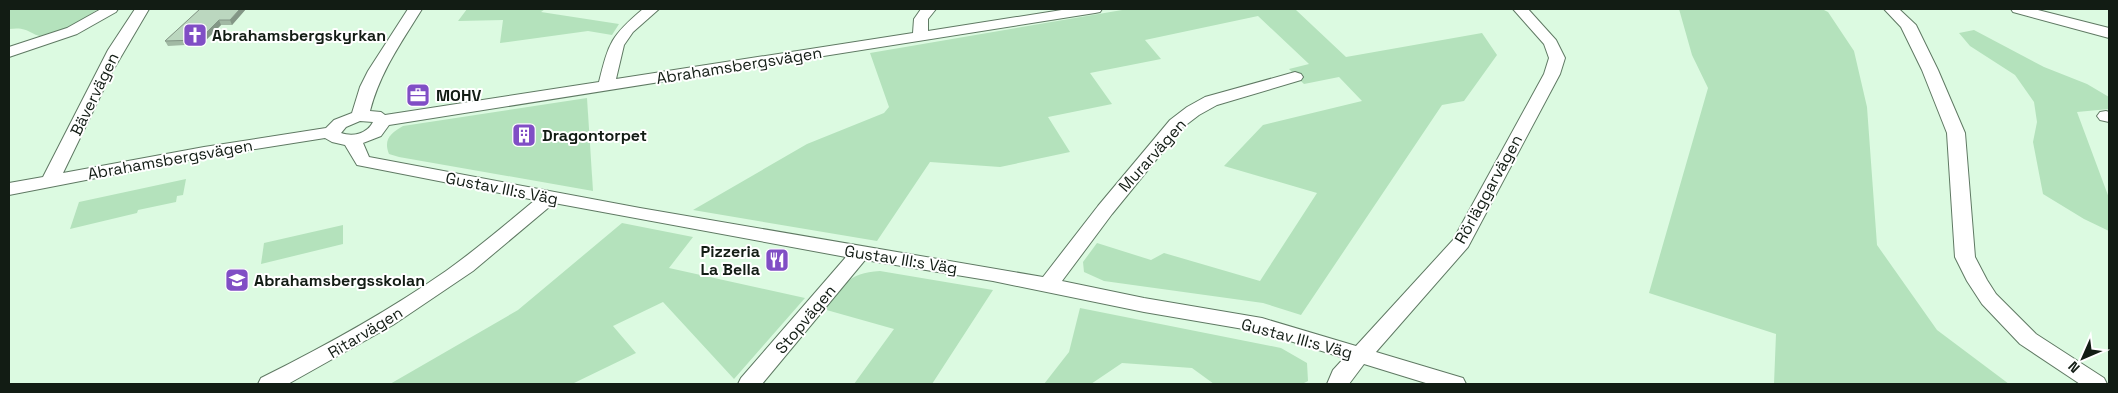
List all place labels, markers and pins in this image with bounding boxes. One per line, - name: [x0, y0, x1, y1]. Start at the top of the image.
- church icon: Abrahamsbergskyrkan: [182, 22, 208, 48]
- place label: Abrahamsbergskyrkan: [212, 25, 386, 46]
- office icon: MOHV: [405, 82, 431, 108]
- place label: MOHV: [436, 85, 481, 106]
- building icon: Dragontorpet: [511, 122, 537, 148]
- place label: Dragontorpet: [542, 125, 647, 146]
- place label: Pizzeria La Bella: [700, 241, 760, 280]
- restaurant icon: Pizzeria La Bella: [764, 247, 790, 273]
- school or university icon: Abrahamsbergsskolan: [224, 267, 250, 293]
- place label: Abrahamsbergsskolan: [254, 270, 425, 291]

